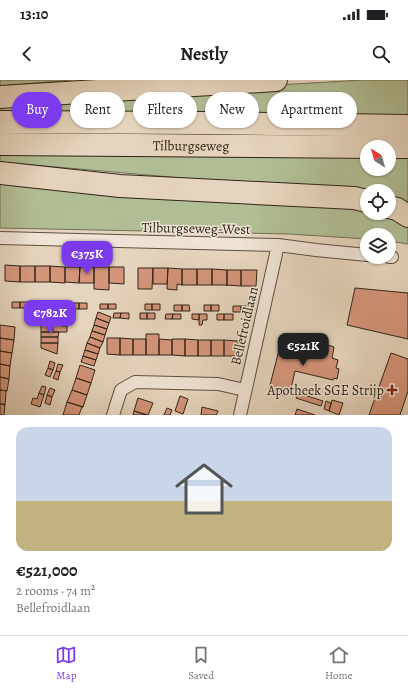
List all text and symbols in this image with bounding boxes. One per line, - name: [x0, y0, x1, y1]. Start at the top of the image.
- text: 13:10: [20, 4, 48, 24]
- text: Nestly: [180, 42, 228, 66]
- icon: back: [16, 43, 38, 65]
- icon: search: [370, 43, 392, 65]
- chip: Buy: [12, 92, 62, 128]
- chip: Rent: [70, 92, 125, 128]
- chip: Filters: [133, 92, 197, 128]
- chip: New: [205, 92, 259, 128]
- chip: Apartment: [267, 92, 357, 128]
- street label: Tilburgseweg: [153, 136, 229, 156]
- north arrow: [360, 140, 396, 176]
- map controls: [360, 140, 396, 264]
- button: locate: [360, 184, 396, 220]
- street label: Tilburgseweg-West: [141, 218, 251, 239]
- button: layers: [360, 228, 396, 264]
- pin: €375K: [59, 241, 115, 275]
- text: €375K: [71, 245, 103, 262]
- street label: Bellefroidlaan: [226, 285, 263, 367]
- pin: €782K: [22, 300, 78, 334]
- text: €782K: [33, 304, 67, 321]
- pin: €521K: [275, 333, 331, 367]
- text: €521K: [287, 337, 319, 354]
- place label: Apotheek SGE Strijp: [266, 381, 384, 400]
- marker: Apotheek SGE Strijp: [387, 385, 397, 395]
- icon: home: [168, 453, 240, 525]
- text: €521,000: [16, 559, 78, 582]
- text: 2 rooms · 74 m²: [16, 582, 95, 599]
- text: Bellefroidlaan: [16, 599, 90, 616]
- tab: Map: [55, 644, 77, 683]
- tab: Saved: [188, 644, 214, 683]
- tab: Home: [325, 644, 353, 683]

